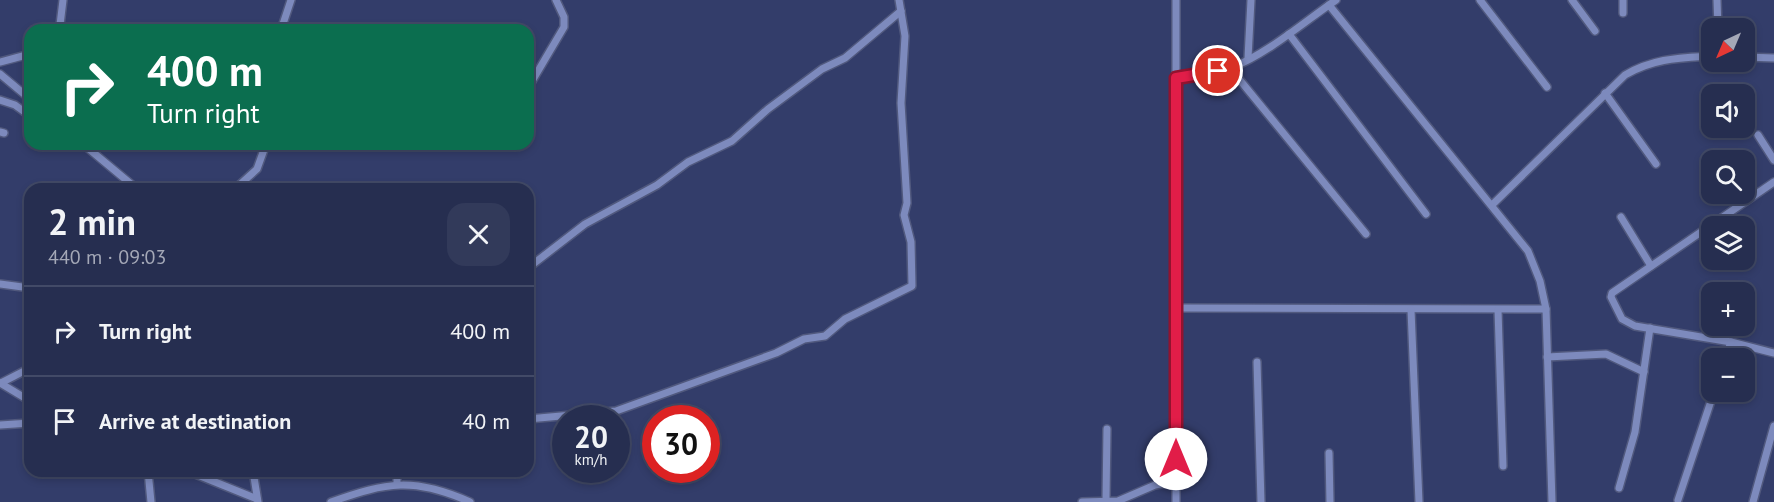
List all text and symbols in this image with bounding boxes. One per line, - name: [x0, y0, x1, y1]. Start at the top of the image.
- north arrow: [1701, 18, 1755, 72]
- map controls: [1701, 18, 1755, 402]
- text: 400 m: [147, 43, 263, 98]
- pin: [1192, 45, 1243, 96]
- icon: right: [48, 48, 126, 126]
- icon: arrive: [1201, 54, 1234, 87]
- button: sound: [1701, 84, 1755, 138]
- text: Turn right: [147, 96, 260, 130]
- button: search: [1701, 150, 1755, 204]
- text: 2 min: [48, 198, 136, 245]
- button: close: [447, 203, 510, 266]
- button: layers: [1701, 216, 1755, 270]
- text: 440 m · 09:03: [48, 244, 166, 270]
- button: +: [1701, 282, 1755, 336]
- icon: right: [48, 315, 81, 348]
- text: Turn right: [99, 317, 191, 345]
- text: 400 m: [450, 317, 510, 345]
- button: −: [1701, 348, 1755, 402]
- icon: arrive: [48, 405, 81, 438]
- speed limit sign: 30: [642, 405, 720, 483]
- text: Arrive at destination: [99, 407, 291, 435]
- text: 40 m: [462, 407, 510, 435]
- text: 20: [574, 417, 608, 456]
- position arrow: [1144, 427, 1208, 491]
- text: km/h: [575, 450, 607, 469]

